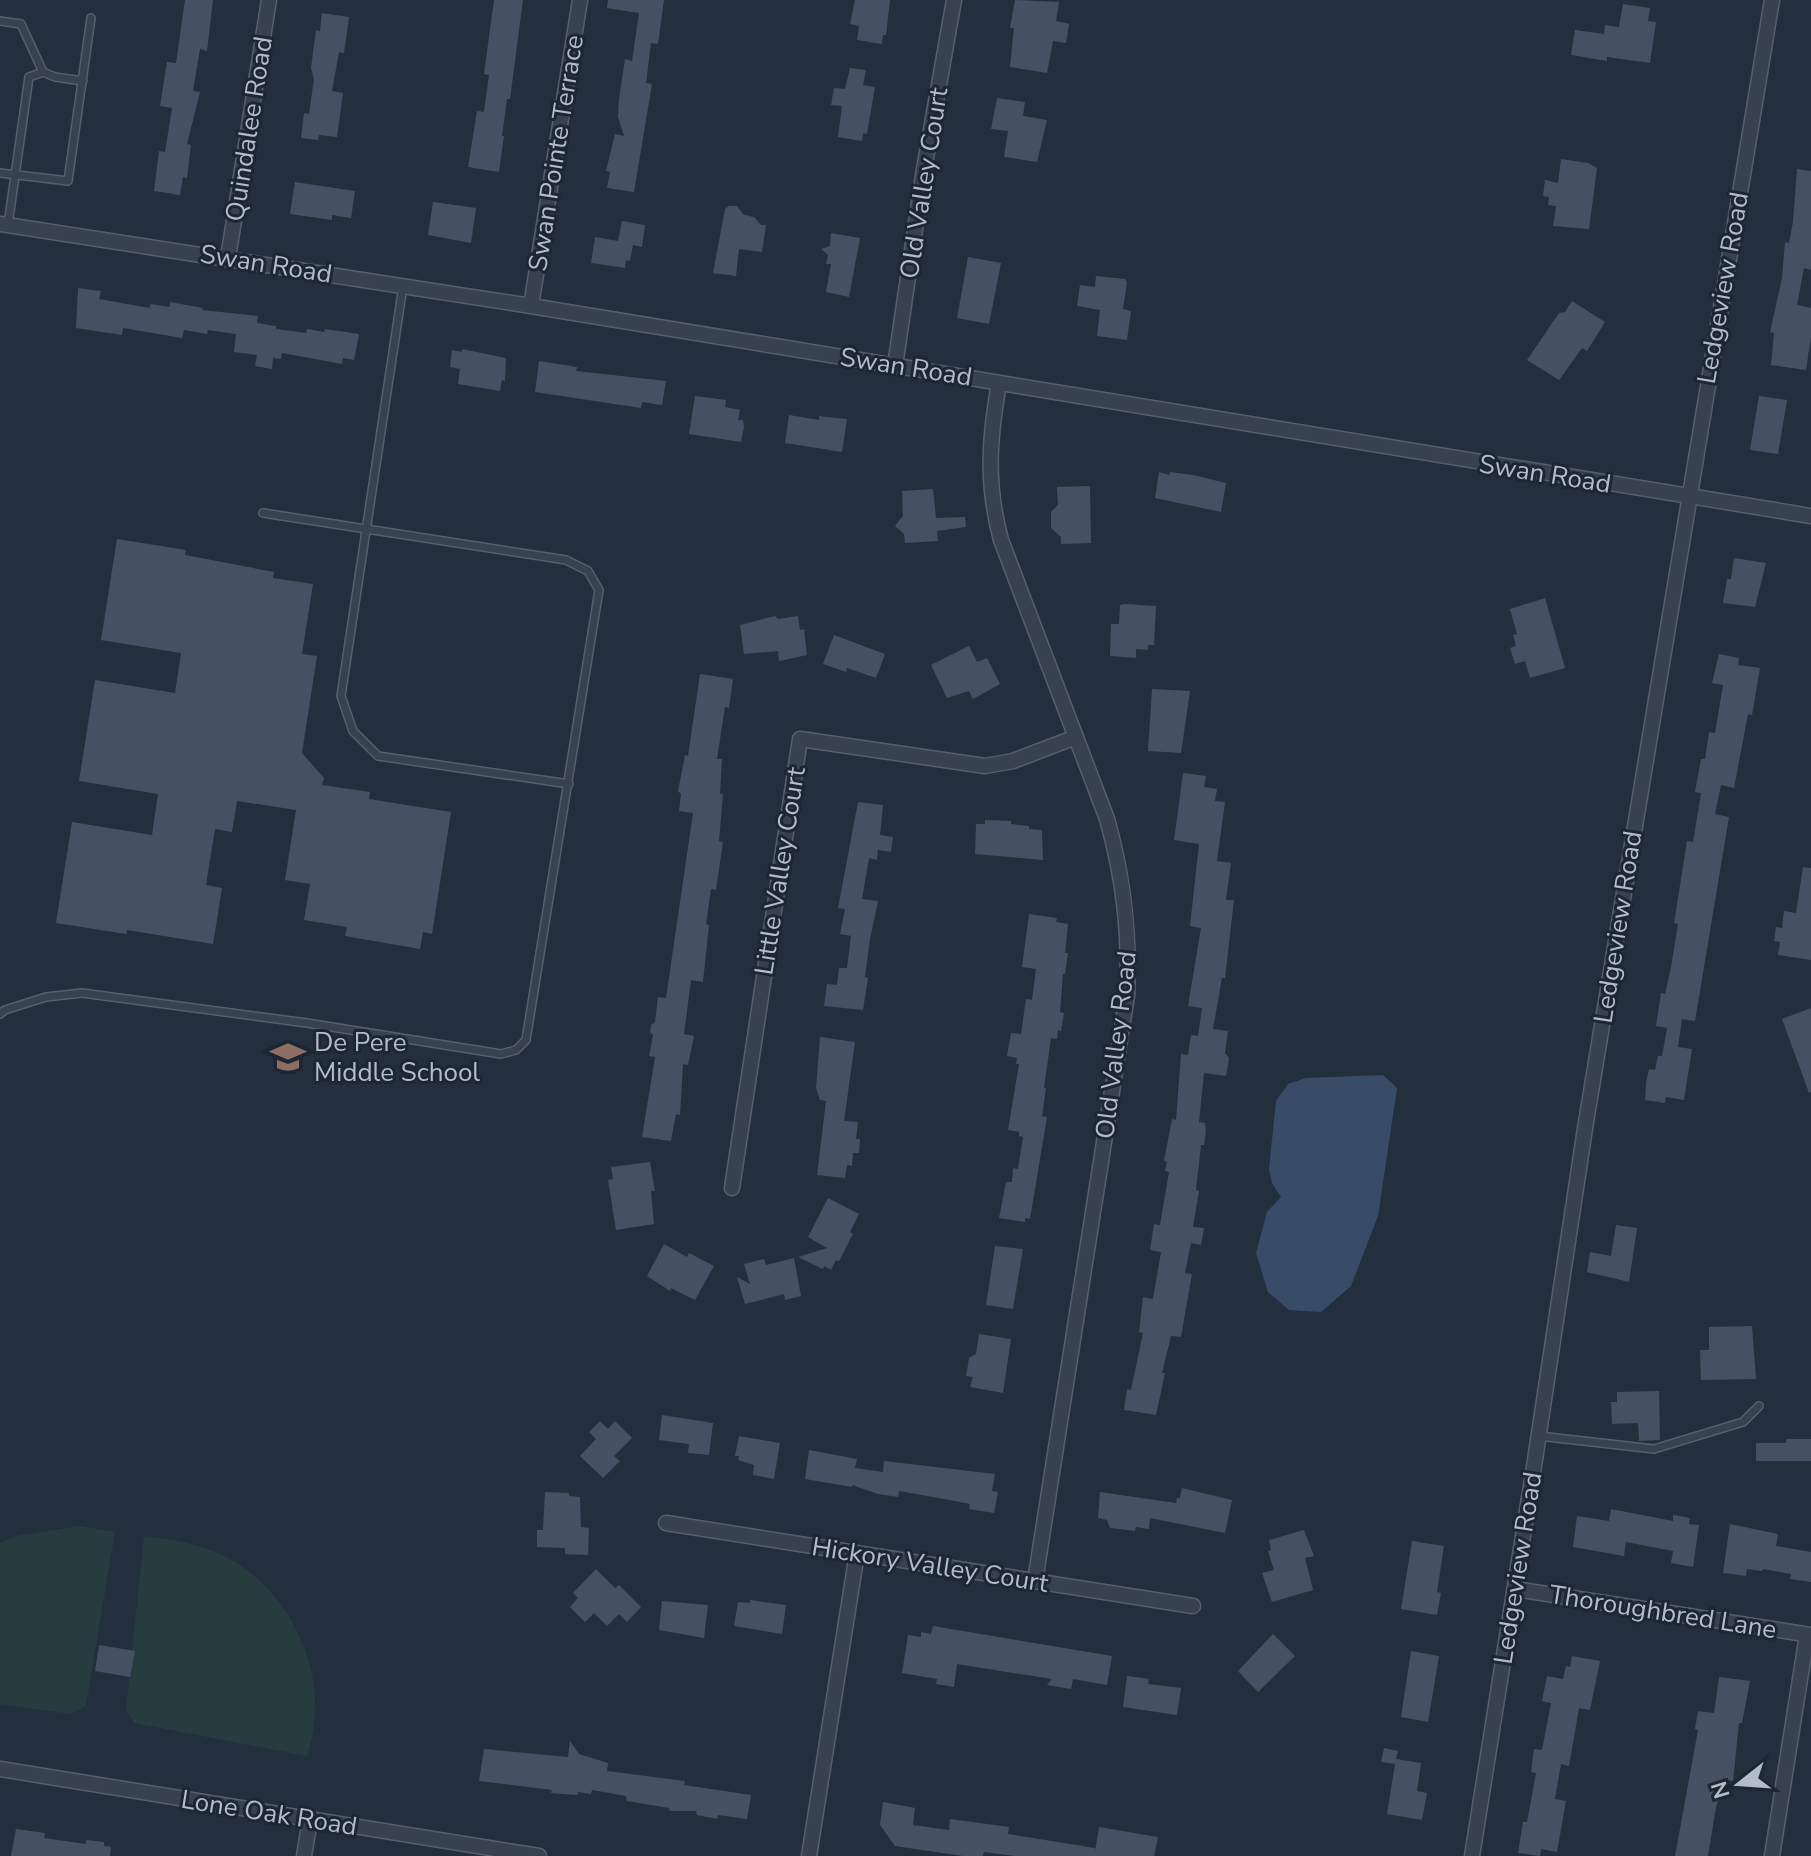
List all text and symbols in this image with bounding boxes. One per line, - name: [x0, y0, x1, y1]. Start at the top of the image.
- street label: Swan Pointe Terrace: [520, 32, 592, 274]
- street label: Quindalee Road: [217, 34, 281, 224]
- street label: Old Valley Court: [892, 84, 957, 281]
- street label: Ledgeview Road: [1689, 189, 1757, 387]
- street label: Swan Road: [198, 236, 334, 292]
- street label: Swan Road: [838, 339, 974, 395]
- street label: Swan Road: [1477, 446, 1613, 502]
- street label: Little Valley Court: [746, 764, 814, 977]
- street label: Ledgeview Road: [1586, 828, 1650, 1026]
- street label: Old Valley Road: [1087, 949, 1145, 1141]
- place label: De Pere Middle School: [314, 1025, 480, 1090]
- school or university icon: De Pere Middle School: [269, 1038, 307, 1076]
- street label: Ledgeview Road: [1486, 1469, 1550, 1667]
- street label: Hickory Valley Court: [809, 1529, 1052, 1601]
- street label: Thoroughbred Lane: [1547, 1577, 1779, 1647]
- north arrow: [1699, 1744, 1779, 1824]
- text: N: [1704, 1777, 1738, 1802]
- street label: Lone Oak Road: [179, 1782, 359, 1844]

